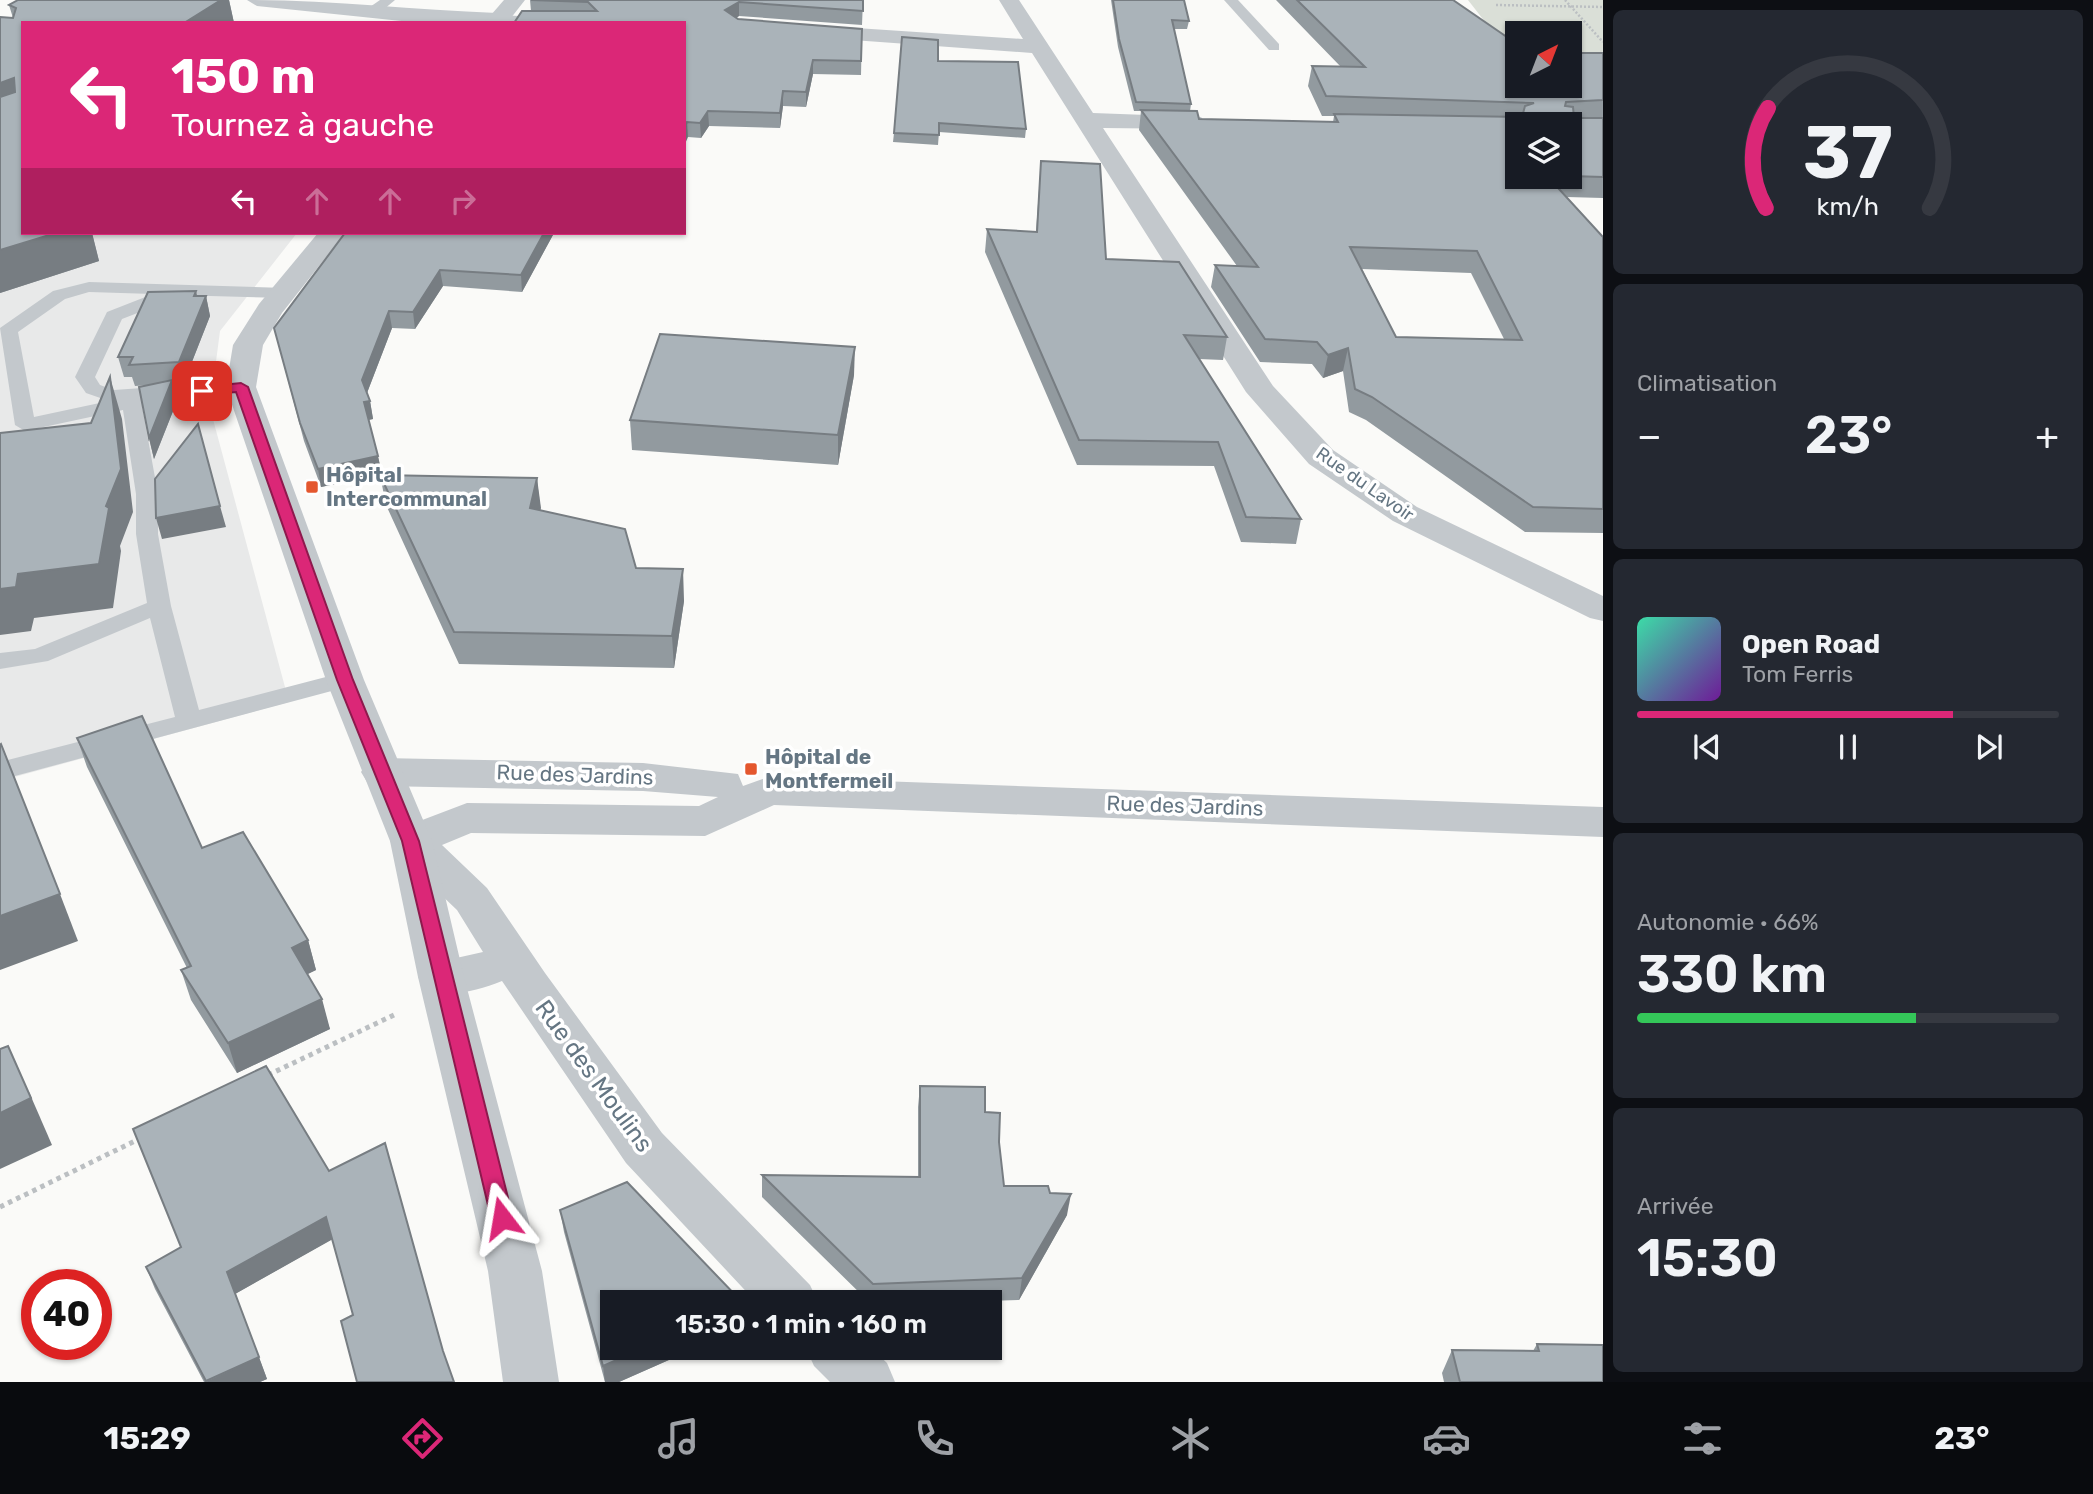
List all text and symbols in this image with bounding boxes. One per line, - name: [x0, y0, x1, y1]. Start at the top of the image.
- north arrow: [1505, 21, 1582, 98]
- map controls: [1505, 21, 1582, 189]
- text: 150 m: [171, 47, 316, 105]
- icon: left: [56, 49, 147, 140]
- text: Tournez à gauche: [171, 106, 434, 144]
- text: 37: [1803, 111, 1893, 197]
- button: layers: [1505, 112, 1582, 189]
- icon: left: [225, 182, 263, 220]
- icon: ahead: [298, 182, 336, 220]
- icon: ahead: [371, 182, 409, 220]
- icon: right: [444, 182, 482, 220]
- text: km/h: [1817, 192, 1879, 221]
- pin: [172, 361, 232, 421]
- text: Climatisation: [1637, 369, 1777, 397]
- icon: arrive: [183, 372, 221, 410]
- text: 23°: [1805, 404, 1892, 466]
- text: −: [1637, 413, 1662, 459]
- text: +: [2035, 413, 2059, 459]
- street label: Rue du Lavoir: [1312, 442, 1418, 526]
- place label: Hôpital Intercommunal: [326, 462, 487, 511]
- marker: Hôpital Intercommunal: [304, 479, 320, 495]
- text: Open Road: [1742, 629, 1880, 660]
- text: Tom Ferris: [1742, 660, 1853, 688]
- icon: previous: [1688, 728, 1726, 766]
- icon: pause: [1829, 728, 1867, 766]
- icon: next: [1970, 728, 2008, 766]
- place label: Hôpital de Montfermeil: [765, 744, 893, 793]
- street label: Rue des Jardins: [496, 759, 654, 790]
- marker: Hôpital de Montfermeil: [743, 761, 759, 777]
- street label: Rue des Jardins: [1106, 790, 1264, 821]
- text: Autonomie · 66%: [1637, 908, 1818, 936]
- text: 330 km: [1637, 943, 1827, 1005]
- street label: Rue des Moulins: [529, 995, 659, 1157]
- position arrow: [465, 1181, 539, 1255]
- text: Arrivée: [1637, 1192, 1714, 1220]
- text: 15:30: [1637, 1227, 1778, 1289]
- speed limit sign: 40: [21, 1269, 112, 1360]
- text: 15:30 · 1 min · 160 m: [675, 1309, 927, 1340]
- icon: directions: [398, 1414, 447, 1463]
- icon: music: [654, 1414, 703, 1463]
- icon: phone: [910, 1414, 959, 1463]
- icon: climate: [1166, 1414, 1215, 1463]
- icon: car: [1422, 1414, 1471, 1463]
- icon: filters: [1678, 1414, 1727, 1463]
- text: 15:29: [104, 1419, 191, 1457]
- text: 23°: [1934, 1419, 1989, 1457]

